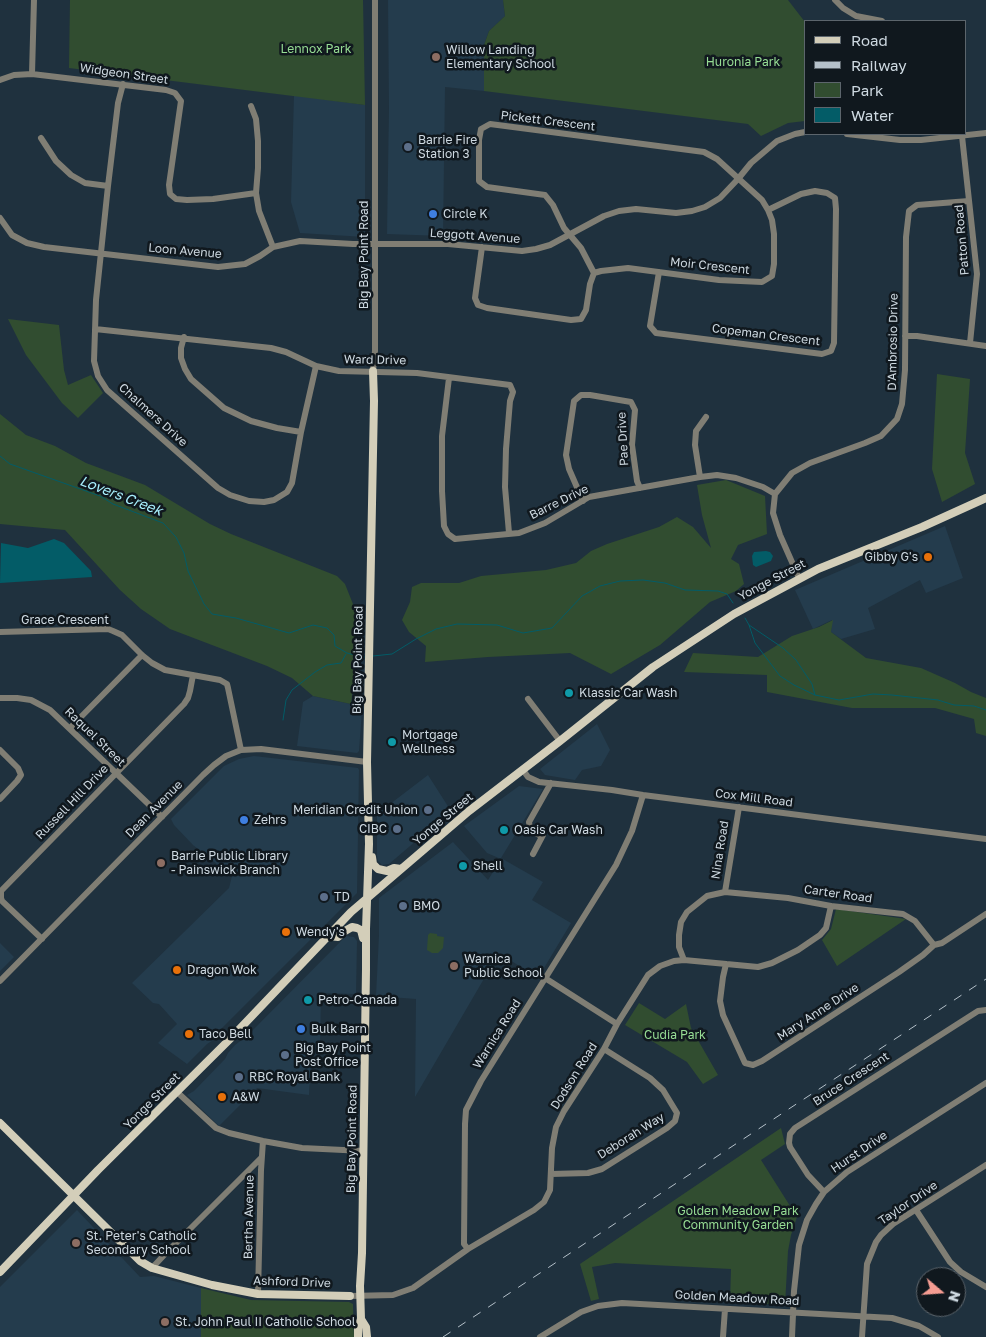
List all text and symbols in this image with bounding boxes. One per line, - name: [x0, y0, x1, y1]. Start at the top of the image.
- legend: [804, 20, 966, 135]
- text: Road: [851, 31, 888, 49]
- park label: Lennox Park: [281, 42, 351, 56]
- place label: Willow Landing Elementary School: [446, 43, 555, 71]
- marker: Willow Landing Elementary School: [430, 51, 442, 63]
- park label: Huronia Park: [706, 55, 780, 69]
- text: Railway: [851, 56, 907, 74]
- street label: Widgeon Street: [79, 61, 169, 87]
- text: Park: [851, 81, 883, 99]
- text: Water: [851, 106, 894, 124]
- street label: Pickett Crescent: [500, 108, 596, 134]
- place label: Barrie Fire Station 3: [418, 133, 477, 161]
- marker: Barrie Fire Station 3: [402, 141, 414, 153]
- street label: Big Bay Point Road: [357, 201, 371, 309]
- street label: Patton Road: [952, 204, 972, 276]
- place label: Circle K: [443, 207, 487, 221]
- marker: Circle K: [427, 208, 439, 220]
- street label: Leggott Avenue: [429, 226, 521, 246]
- street label: Loon Avenue: [148, 241, 222, 261]
- street label: Moir Crescent: [669, 255, 751, 277]
- street label: D'Ambrosio Drive: [885, 293, 901, 391]
- street label: Copeman Crescent: [711, 321, 821, 349]
- street label: Ward Drive: [344, 352, 406, 368]
- street label: Chalmers Drive: [116, 380, 190, 450]
- street label: Pae Drive: [614, 412, 632, 466]
- water label: Lovers Creek: [77, 473, 165, 519]
- street label: Barre Drive: [527, 482, 591, 522]
- place label: Gibby G's: [865, 550, 918, 564]
- marker: Gibby G's: [922, 551, 934, 563]
- street label: Yonge Street: [736, 556, 808, 604]
- street label: Big Bay Point Road: [350, 606, 366, 714]
- street label: Grace Crescent: [21, 613, 109, 627]
- place label: Klassic Car Wash: [579, 686, 677, 700]
- marker: Klassic Car Wash: [563, 687, 575, 699]
- street label: Raquel Street: [62, 704, 128, 770]
- place label: Mortgage Wellness: [402, 728, 458, 756]
- marker: Mortgage Wellness: [386, 736, 398, 748]
- street label: Russell Hill Drive: [33, 762, 111, 842]
- street label: Dean Avenue: [122, 777, 186, 841]
- street label: Cox Mill Road: [714, 786, 794, 810]
- street label: Yonge Street: [410, 790, 476, 848]
- place label: Meridian Credit Union: [293, 803, 418, 817]
- marker: Meridian Credit Union: [422, 804, 434, 816]
- place label: Zehrs: [254, 813, 286, 827]
- marker: Zehrs: [238, 814, 250, 826]
- street label: Nina Road: [708, 820, 732, 880]
- place label: CIBC: [359, 822, 387, 836]
- marker: CIBC: [391, 823, 403, 835]
- place label: Oasis Car Wash: [514, 823, 603, 837]
- marker: Oasis Car Wash: [498, 824, 510, 836]
- place label: Barrie Public Library - Painswick Branch: [171, 849, 288, 877]
- marker: Barrie Public Library - Painswick Branch: [155, 857, 167, 869]
- place label: Shell: [473, 859, 503, 873]
- marker: Shell: [457, 860, 469, 872]
- street label: Carter Road: [803, 882, 873, 906]
- place label: TD: [334, 890, 350, 904]
- marker: TD: [318, 891, 330, 903]
- place label: BMO: [413, 899, 440, 913]
- marker: BMO: [397, 900, 409, 912]
- place label: Wendy's: [296, 925, 345, 939]
- marker: Wendy's: [280, 926, 292, 938]
- place label: Warnica Public School: [464, 952, 543, 980]
- marker: Warnica Public School: [448, 960, 460, 972]
- place label: Dragon Wok: [187, 963, 257, 977]
- marker: Dragon Wok: [171, 964, 183, 976]
- street label: Mary Anne Drive: [775, 980, 861, 1044]
- place label: Petro-Canada: [318, 993, 397, 1007]
- marker: Petro-Canada: [302, 994, 314, 1006]
- street label: Warnica Road: [470, 997, 524, 1071]
- place label: Bulk Barn: [311, 1022, 367, 1036]
- marker: Bulk Barn: [295, 1023, 307, 1035]
- place label: Taco Bell: [199, 1027, 252, 1041]
- marker: Taco Bell: [183, 1028, 195, 1040]
- park label: Cudia Park: [644, 1028, 706, 1042]
- street label: Dodson Road: [548, 1040, 600, 1112]
- place label: Big Bay Point Post Office: [295, 1041, 371, 1069]
- marker: Big Bay Point Post Office: [279, 1049, 291, 1061]
- street label: Bruce Crescent: [810, 1049, 892, 1109]
- street label: Yonge Street: [121, 1070, 183, 1132]
- place label: RBC Royal Bank: [249, 1070, 340, 1084]
- marker: RBC Royal Bank: [233, 1071, 245, 1083]
- street label: Big Bay Point Road: [344, 1085, 360, 1193]
- place label: A&W: [232, 1090, 260, 1104]
- marker: A&W: [216, 1091, 228, 1103]
- street label: Deborah Way: [595, 1110, 667, 1162]
- street label: Hurst Drive: [828, 1128, 890, 1176]
- street label: Bertha Avenue: [241, 1175, 257, 1259]
- street label: Taylor Drive: [876, 1178, 940, 1228]
- park label: Golden Meadow Park Community Garden: [677, 1204, 799, 1232]
- place label: St. Peter's Catholic Secondary School: [86, 1229, 197, 1257]
- marker: St. Peter's Catholic Secondary School: [70, 1237, 82, 1249]
- north arrow: [916, 1267, 966, 1317]
- street label: Ashford Drive: [253, 1273, 331, 1291]
- street label: Golden Meadow Road: [674, 1288, 800, 1308]
- text: N: [945, 1289, 965, 1304]
- place label: St. John Paul II Catholic School: [175, 1315, 356, 1329]
- marker: St. John Paul II Catholic School: [159, 1316, 171, 1328]

